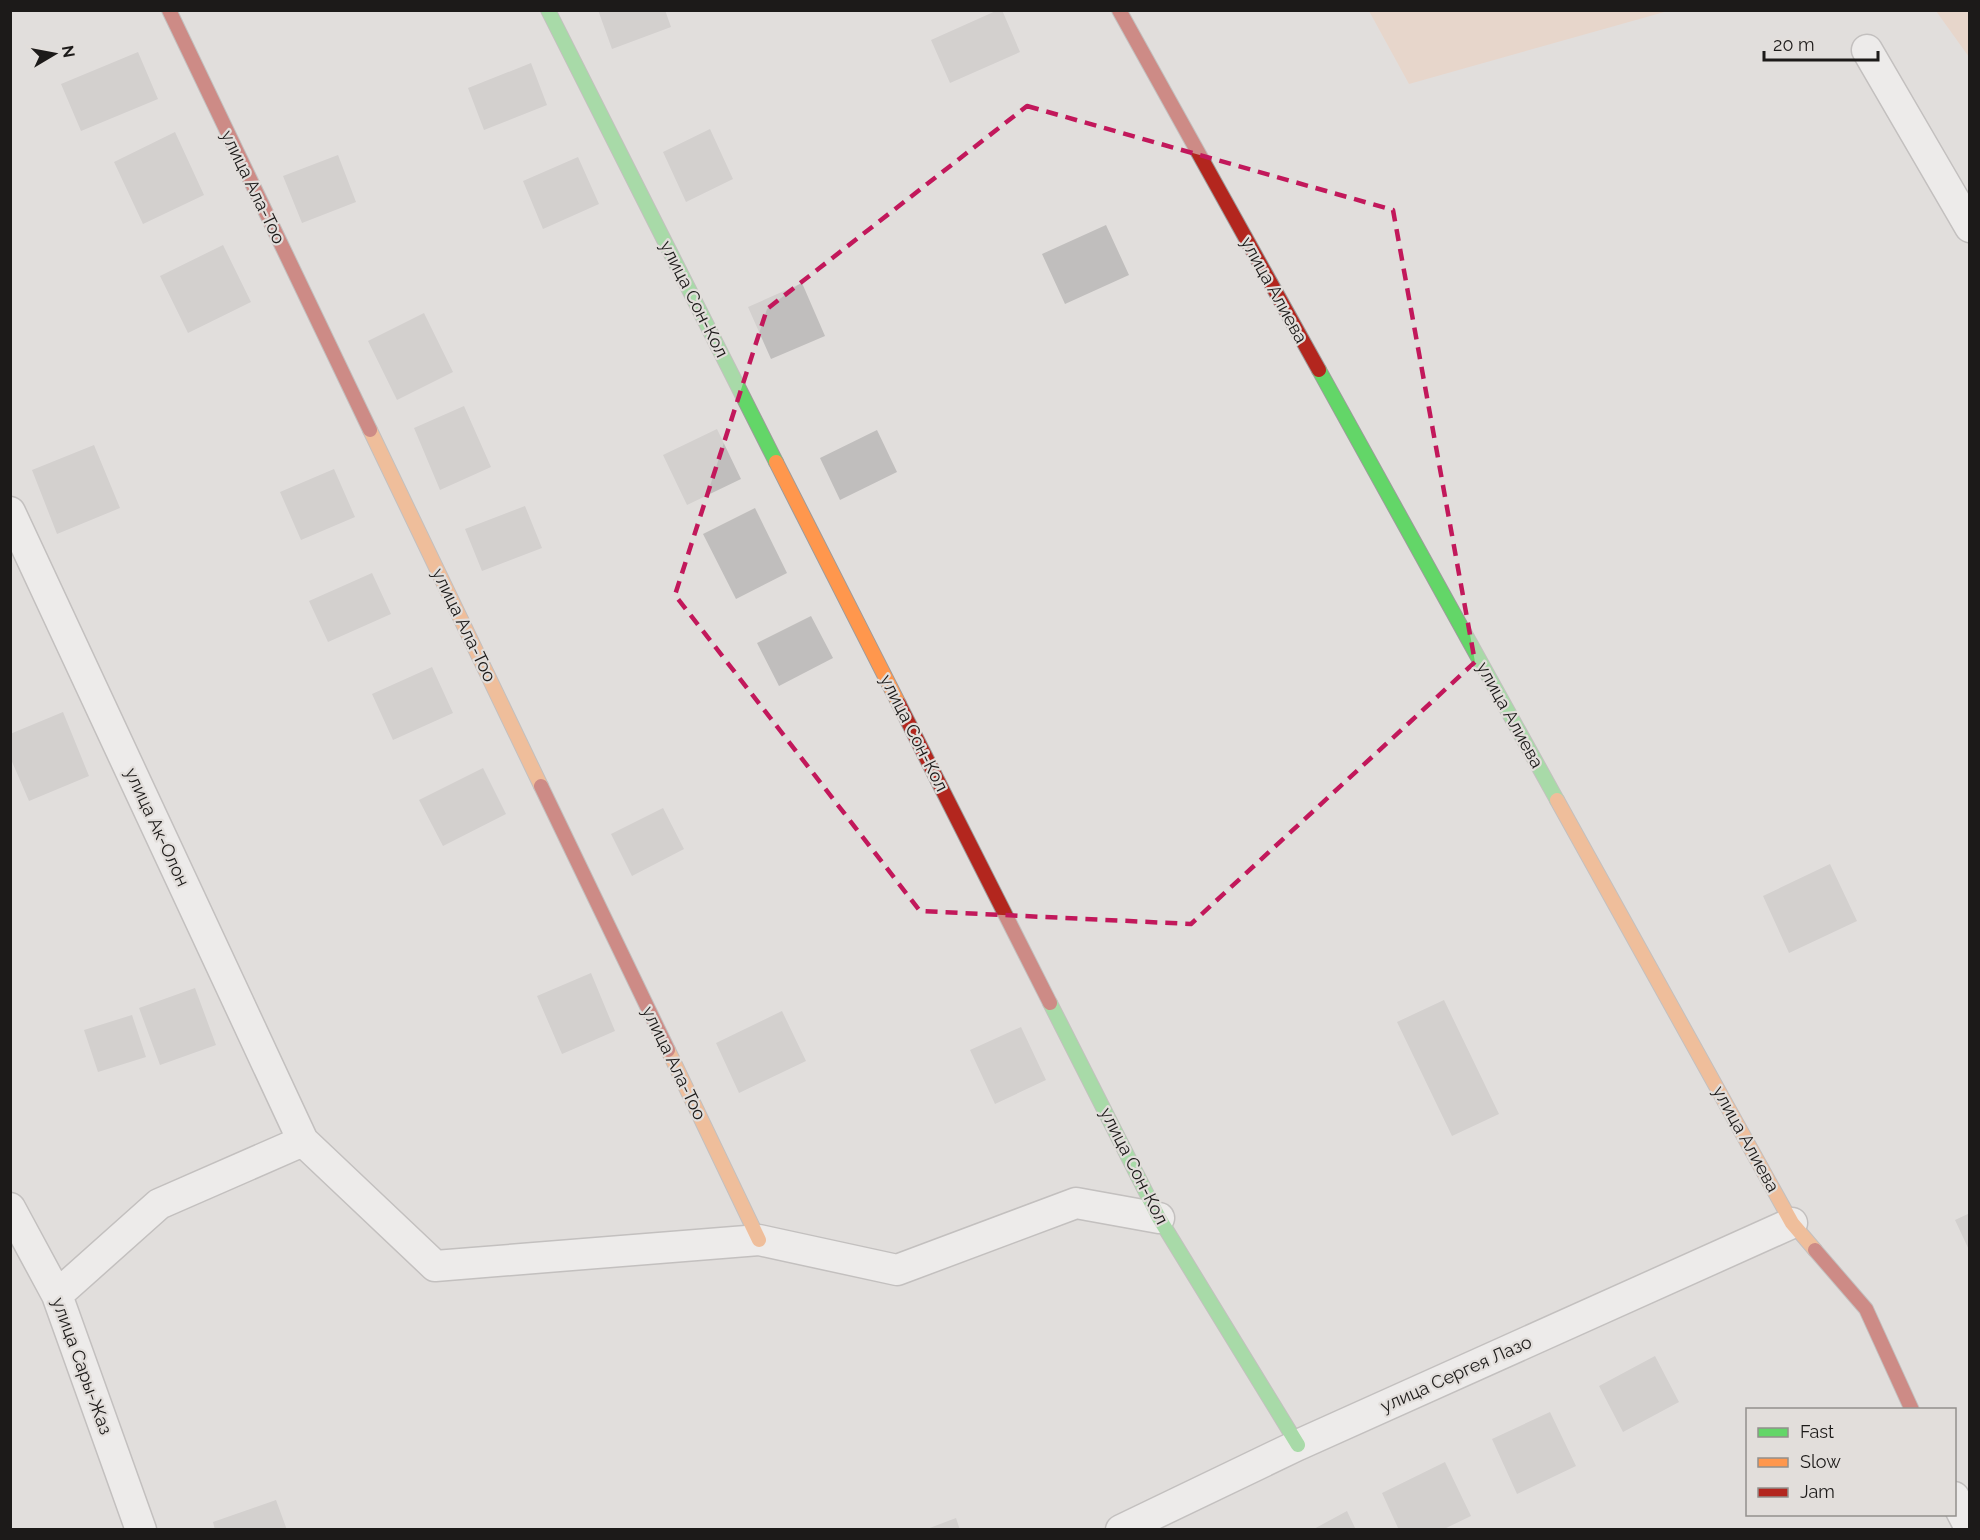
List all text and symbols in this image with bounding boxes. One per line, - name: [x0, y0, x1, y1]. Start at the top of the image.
- north arrow: [24, 24, 84, 84]
- scale bar: [1764, 24, 1878, 62]
- text: 20 m: [1773, 34, 1815, 55]
- text: N: [58, 44, 79, 59]
- street label: улица Ала-Тоо: [217, 126, 290, 247]
- street label: улица Алиева: [1237, 233, 1312, 346]
- street label: улица Сон-Кол: [656, 237, 733, 361]
- street label: улица Ала-Тоо: [428, 564, 501, 685]
- street label: улица Алиева: [1473, 658, 1548, 771]
- street label: улица Сон-Кол: [876, 671, 953, 795]
- street label: улица Ак-Олон: [121, 764, 194, 889]
- street label: улица Ала-Тоо: [638, 1002, 711, 1123]
- street label: улица Алиева: [1709, 1082, 1784, 1195]
- street label: улица Сон-Кол: [1096, 1104, 1173, 1228]
- street label: улица Сары-Жаз: [48, 1294, 117, 1437]
- street label: улица Сергея Лазо: [1377, 1331, 1535, 1416]
- legend: [1746, 1408, 1956, 1516]
- text: Fast: [1800, 1421, 1834, 1442]
- text: Slow: [1800, 1451, 1841, 1472]
- text: Jam: [1800, 1481, 1835, 1502]

